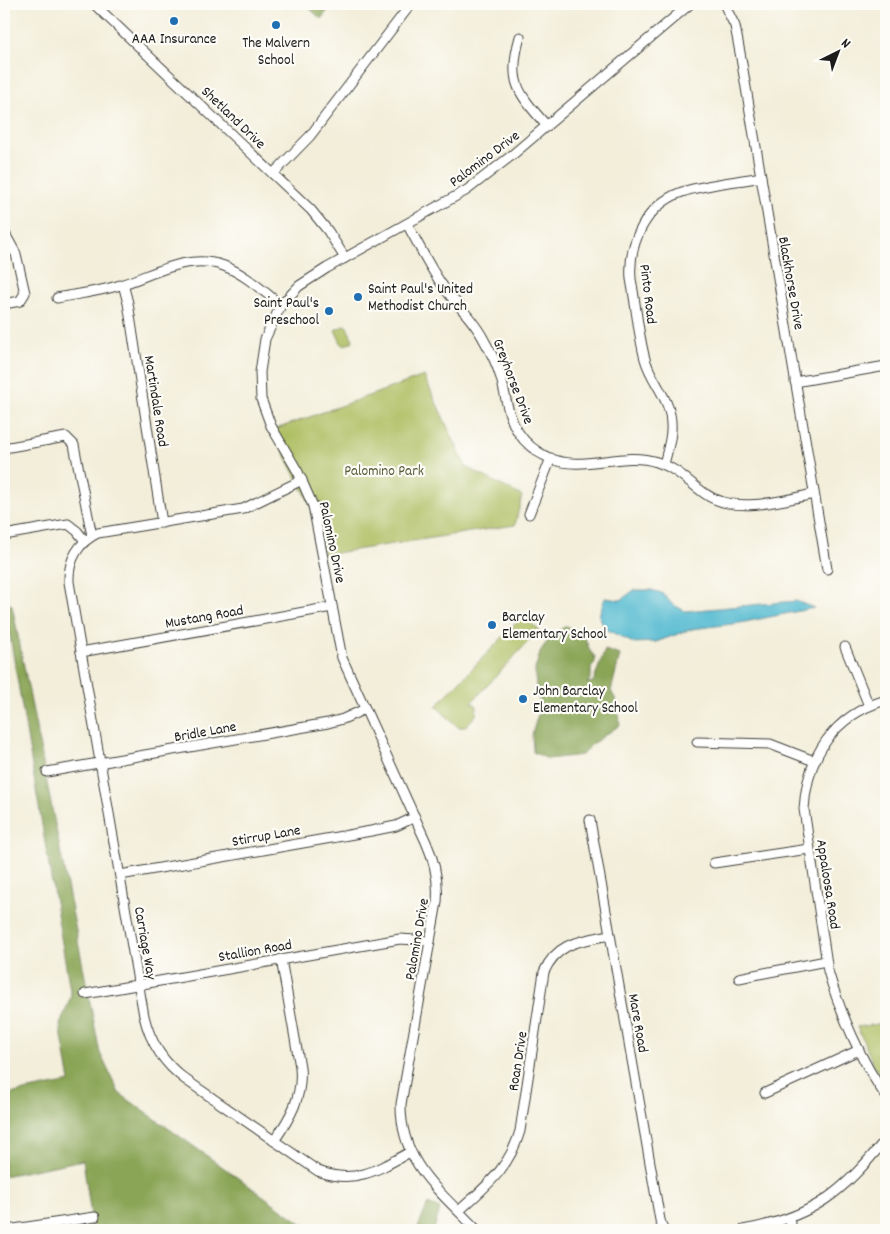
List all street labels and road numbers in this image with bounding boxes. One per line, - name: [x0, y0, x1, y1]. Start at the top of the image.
- street label: Shetland Drive: [195, 82, 270, 155]
- street label: Palomino Drive: [445, 126, 525, 193]
- street label: Blackhorse Drive: [771, 235, 809, 332]
- street label: Pinto Road: [632, 263, 662, 325]
- street label: Greyhorse Drive: [486, 336, 539, 428]
- street label: Martindale Road: [137, 354, 173, 449]
- street label: Palomino Drive: [312, 499, 351, 586]
- street label: Mustang Road: [163, 600, 245, 636]
- street label: Bridle Lane: [173, 717, 239, 749]
- street label: Stirrup Lane: [230, 820, 303, 854]
- street label: Appaloosa Road: [809, 838, 845, 931]
- street label: Palomino Drive: [400, 896, 436, 982]
- street label: Carriage Way: [127, 905, 161, 982]
- street label: Stallion Road: [217, 935, 294, 969]
- street label: Mare Road: [621, 992, 653, 1055]
- street label: Roan Drive: [503, 1029, 535, 1093]

